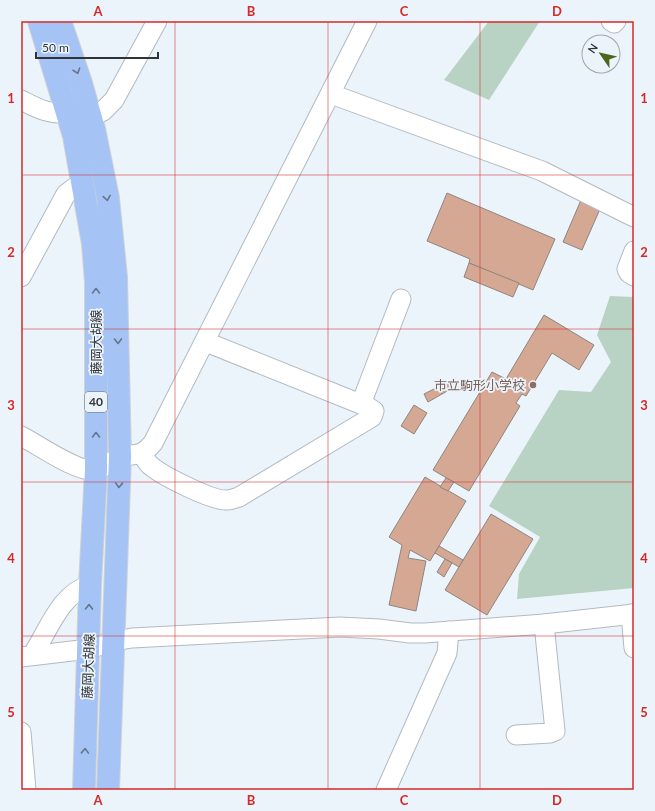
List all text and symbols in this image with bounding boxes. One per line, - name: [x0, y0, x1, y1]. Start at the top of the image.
- text: A: [92, 3, 103, 19]
- text: B: [247, 3, 256, 19]
- text: C: [400, 3, 409, 19]
- text: D: [552, 3, 562, 19]
- scale bar: [36, 34, 158, 60]
- north arrow: [581, 34, 621, 74]
- text: 50 m: [42, 40, 69, 55]
- text: N: [585, 41, 600, 55]
- one-way arrow: [72, 68, 81, 75]
- text: 1: [7, 90, 15, 106]
- text: 1: [640, 90, 648, 106]
- one-way arrow: [102, 194, 111, 201]
- text: 2: [7, 244, 15, 260]
- text: 2: [640, 244, 648, 260]
- one-way arrow: [92, 288, 100, 294]
- street label: 藤岡大胡線: [88, 309, 104, 375]
- one-way arrow: [113, 338, 122, 344]
- place label: 市立駒形小学校: [434, 377, 525, 393]
- marker: 市立駒形小学校: [528, 380, 538, 390]
- road number: 40: [85, 392, 107, 412]
- text: 3: [7, 397, 15, 413]
- text: 3: [640, 397, 648, 413]
- one-way arrow: [92, 432, 100, 438]
- one-way arrow: [115, 482, 124, 488]
- text: 4: [7, 550, 15, 566]
- text: 4: [640, 550, 648, 566]
- one-way arrow: [85, 604, 94, 610]
- street label: 藤岡大胡線: [79, 633, 97, 699]
- text: 5: [7, 704, 15, 720]
- text: 5: [640, 704, 648, 720]
- one-way arrow: [81, 748, 90, 754]
- text: A: [92, 792, 103, 808]
- text: B: [247, 792, 256, 808]
- text: C: [400, 792, 409, 808]
- text: D: [552, 792, 562, 808]

